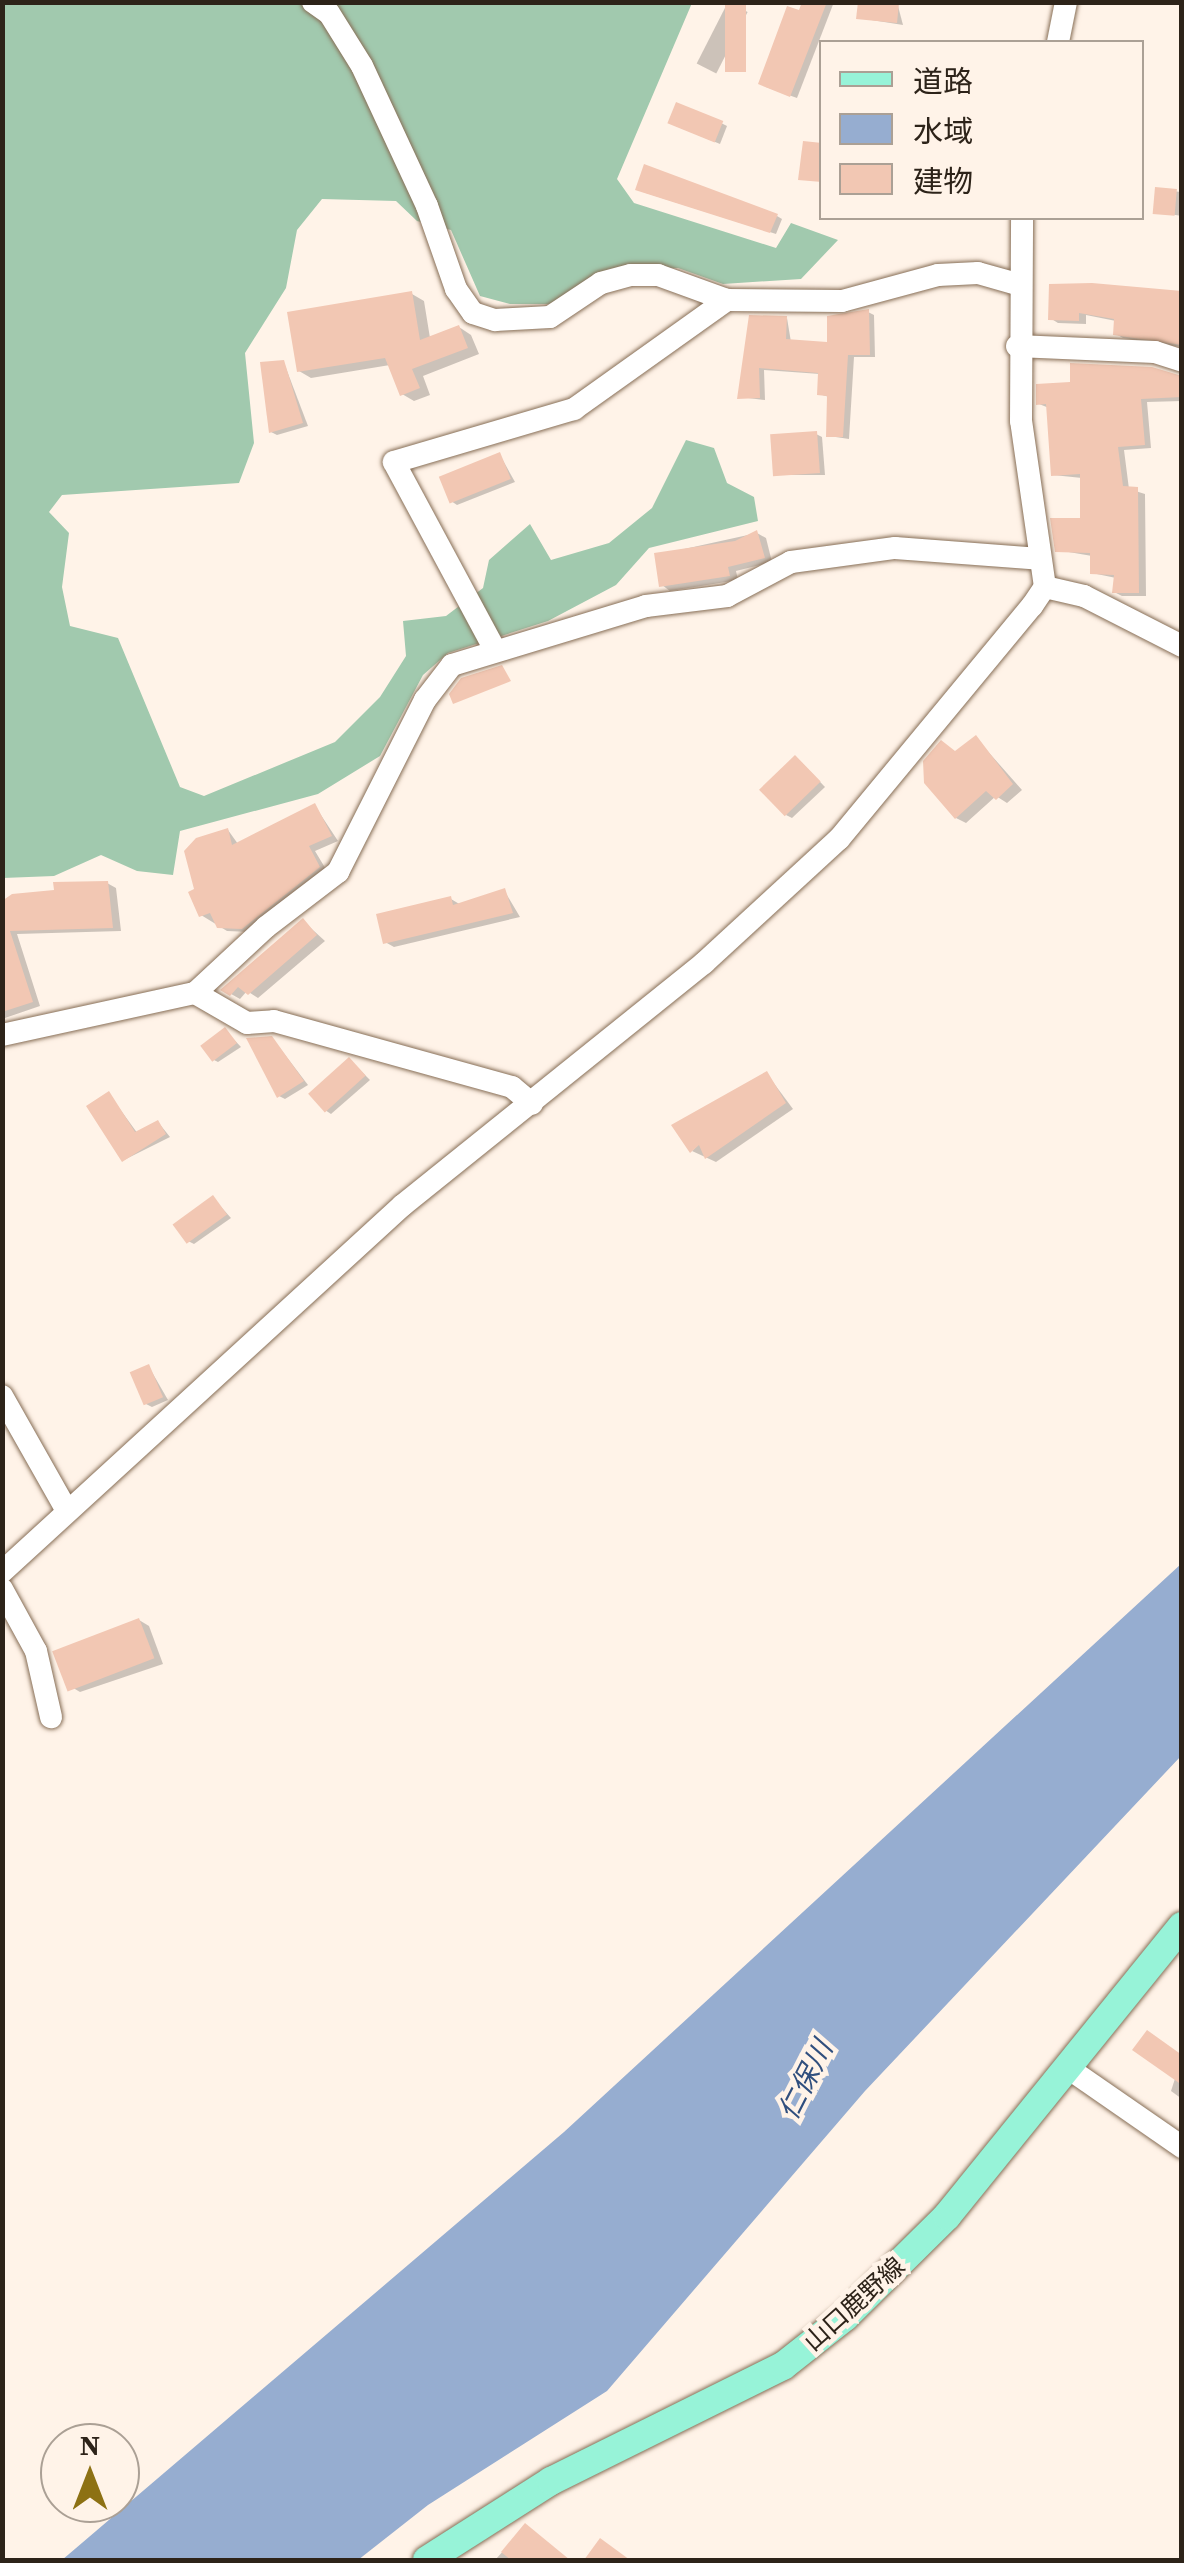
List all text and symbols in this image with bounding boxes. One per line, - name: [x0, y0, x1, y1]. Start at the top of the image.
- legend: [819, 40, 1144, 220]
- text: 道路: [913, 61, 973, 102]
- text: 水域: [913, 111, 973, 152]
- text: 建物: [913, 161, 973, 202]
- water label: 仁保川: [771, 2035, 839, 2125]
- street label: 山口鹿野線: [798, 2251, 910, 2357]
- north arrow: [40, 2423, 140, 2523]
- text: N: [80, 2426, 100, 2464]

